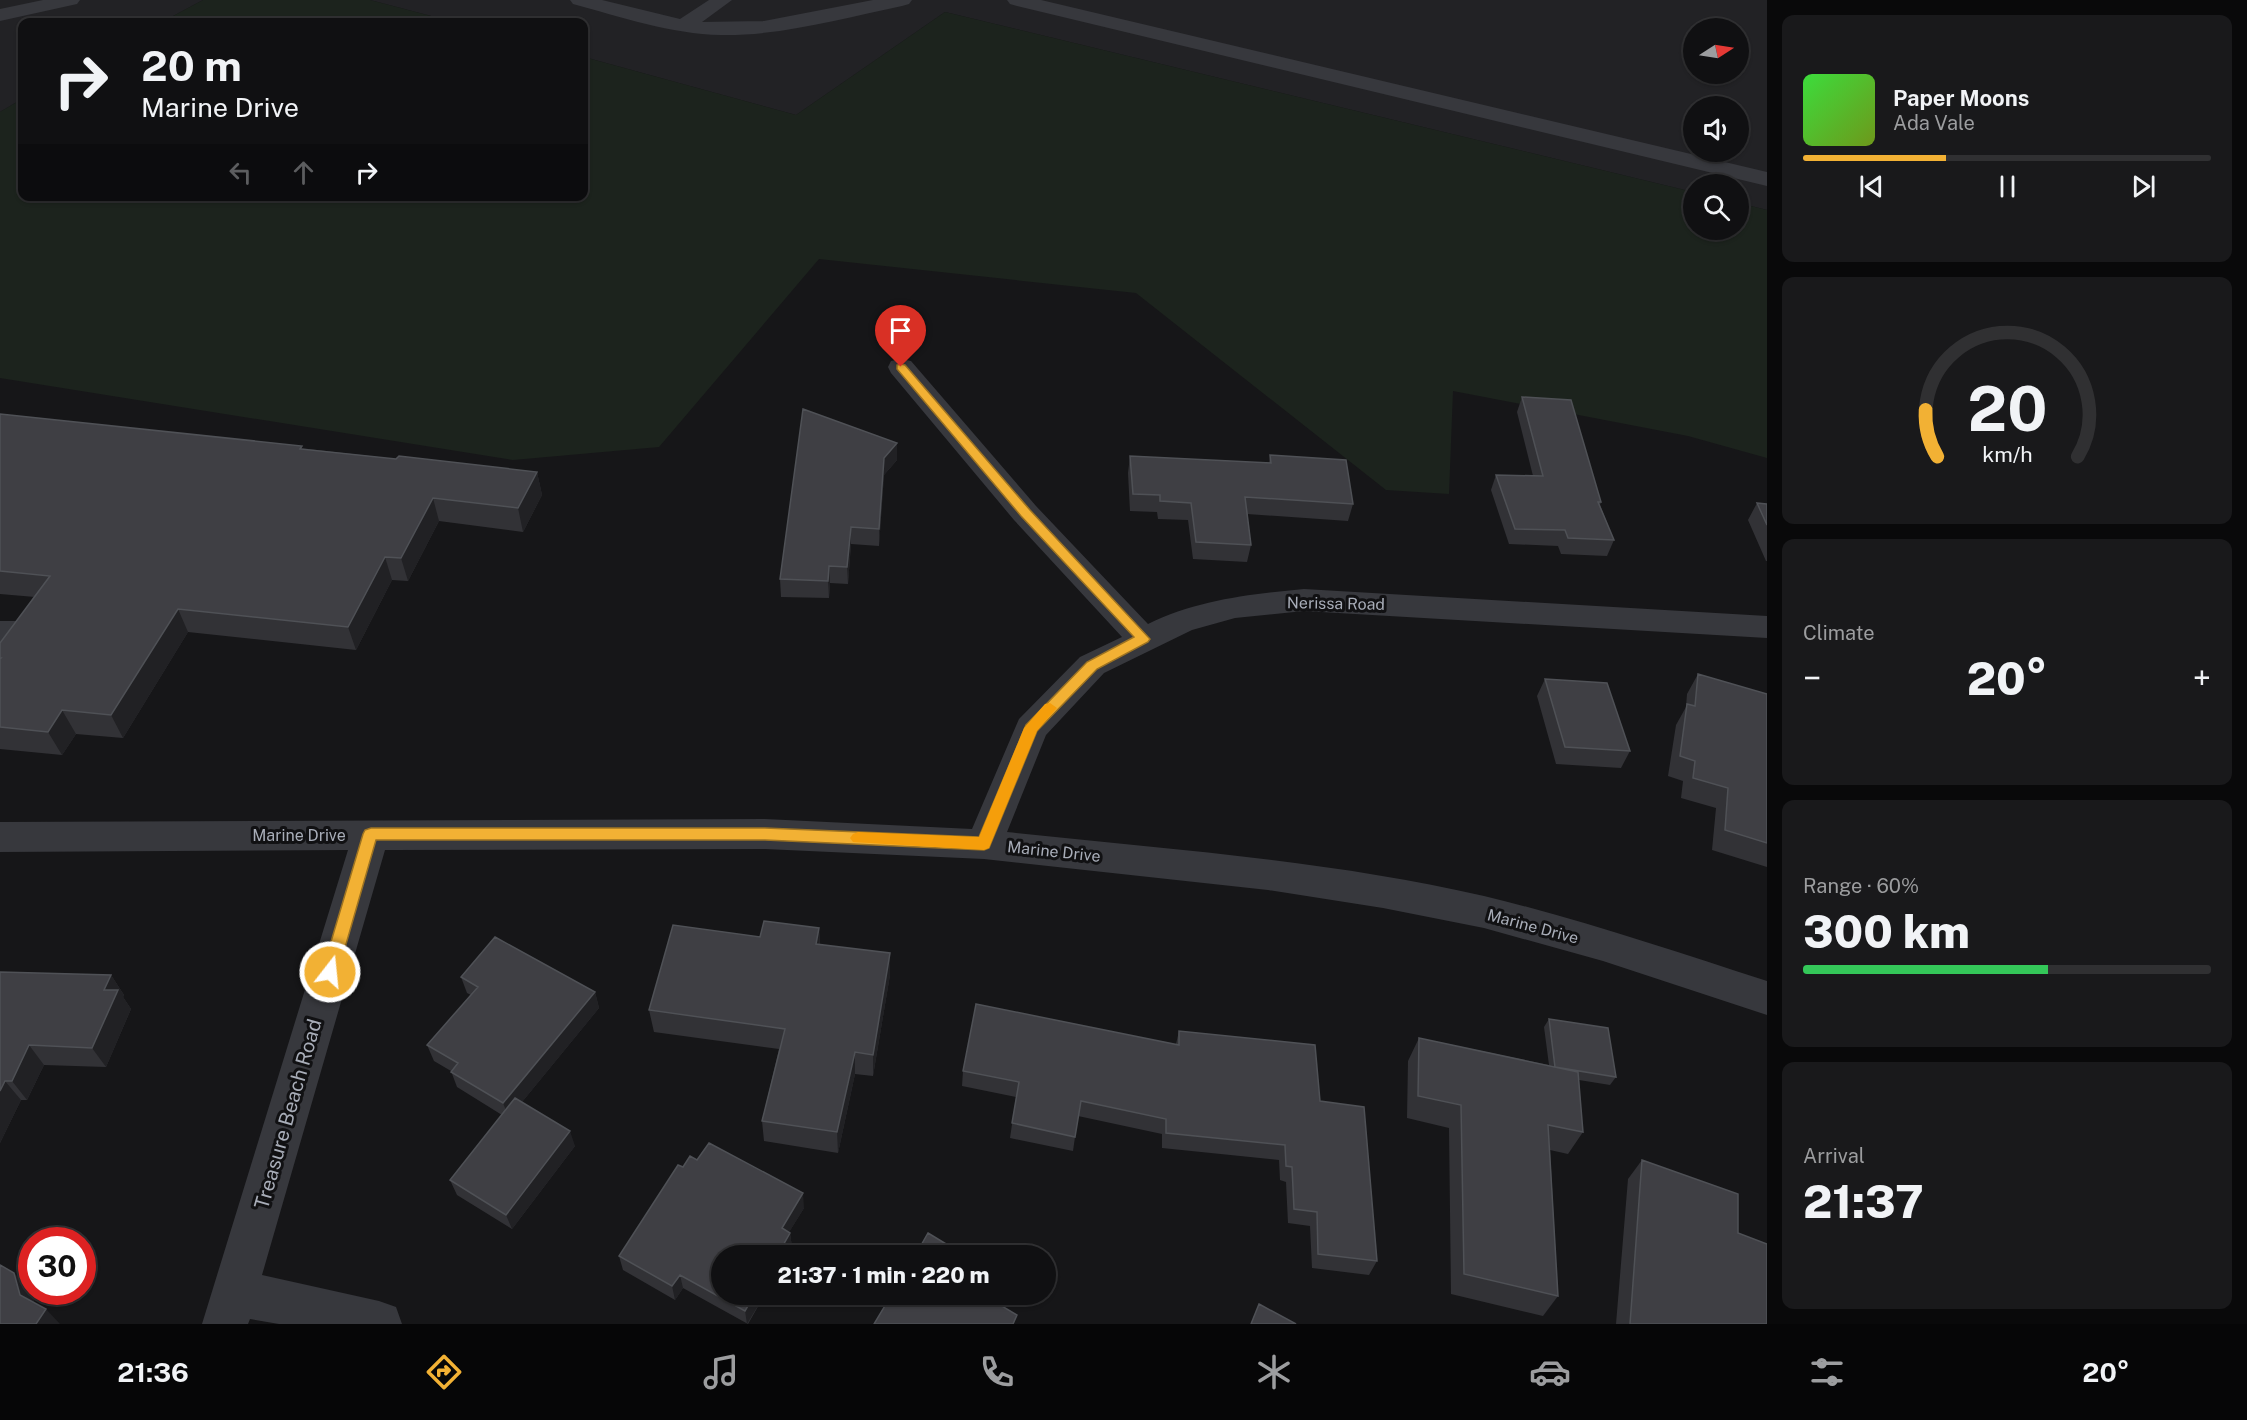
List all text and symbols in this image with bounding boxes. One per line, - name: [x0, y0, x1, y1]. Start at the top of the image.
- north arrow: [1683, 18, 1749, 84]
- map controls: [1683, 18, 1749, 240]
- text: 20 m: [141, 41, 242, 90]
- icon: right: [42, 42, 120, 120]
- text: Paper Moons: [1893, 85, 2029, 111]
- text: Marine Drive: [141, 91, 299, 123]
- button: sound: [1683, 96, 1749, 162]
- text: Ada Vale: [1893, 111, 1975, 135]
- icon: left: [224, 156, 257, 189]
- icon: ahead: [287, 156, 320, 189]
- icon: right: [350, 156, 383, 189]
- icon: previous: [1855, 170, 1888, 203]
- icon: pause: [1991, 170, 2024, 203]
- icon: next: [2127, 170, 2160, 203]
- button: search: [1683, 174, 1749, 240]
- pin: [875, 305, 926, 367]
- icon: arrive: [884, 314, 917, 347]
- text: 20: [1967, 372, 2047, 445]
- text: km/h: [1982, 443, 2032, 468]
- street label: Nerissa Road: [1287, 593, 1385, 614]
- text: Climate: [1803, 621, 1875, 645]
- text: 20°: [1967, 652, 2047, 705]
- text: −: [1803, 659, 1821, 697]
- text: +: [2193, 659, 2211, 697]
- street label: Marine Drive: [252, 826, 346, 845]
- street label: Marine Drive: [1006, 837, 1102, 866]
- text: Range · 60%: [1803, 874, 1919, 898]
- street label: Marine Drive: [1485, 905, 1581, 948]
- text: 300 km: [1803, 905, 1970, 958]
- position arrow: [298, 940, 362, 1004]
- street label: Treasure Beach Road: [249, 1016, 327, 1212]
- text: Arrival: [1803, 1144, 1865, 1168]
- text: 21:37: [1803, 1175, 1924, 1228]
- speed limit sign: 30: [18, 1227, 96, 1305]
- text: 21:37 · 1 min · 220 m: [778, 1262, 989, 1288]
- icon: directions: [423, 1351, 465, 1393]
- icon: music: [700, 1351, 742, 1393]
- icon: phone: [976, 1351, 1018, 1393]
- icon: climate: [1253, 1351, 1295, 1393]
- icon: car: [1529, 1351, 1571, 1393]
- icon: filters: [1806, 1351, 1848, 1393]
- text: 21:36: [117, 1356, 189, 1388]
- text: 20°: [2082, 1356, 2130, 1388]

